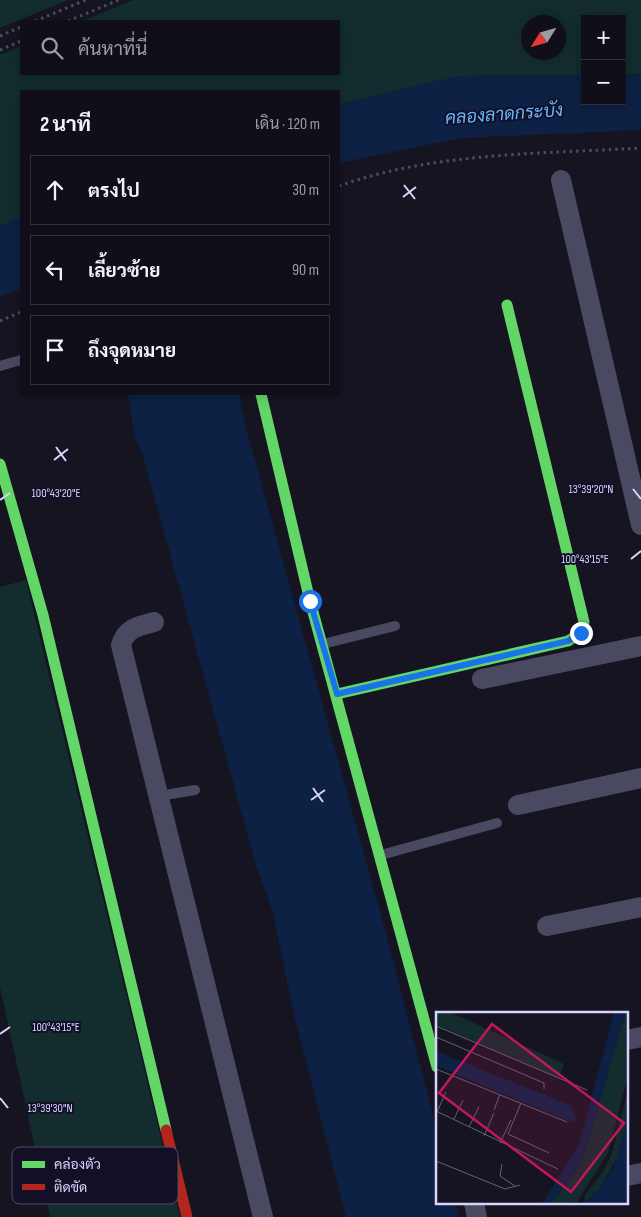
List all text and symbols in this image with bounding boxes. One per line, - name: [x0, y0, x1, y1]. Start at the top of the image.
- north arrow: [521, 15, 566, 60]
- map controls: [581, 15, 626, 105]
- button: +: [581, 15, 626, 60]
- search box: [20, 20, 340, 75]
- icon: search: [38, 34, 66, 62]
- text: ค้นหาที่นี่: [78, 38, 147, 61]
- button: −: [581, 60, 626, 105]
- water label: คลองลาดกระบัง: [444, 99, 564, 129]
- text: 2 นาที: [40, 112, 91, 137]
- text: เดิน · 120 m: [255, 115, 320, 134]
- icon: ahead: [41, 176, 69, 204]
- text: ตรงไป: [88, 180, 140, 203]
- text: 30 m: [292, 181, 319, 200]
- icon: left: [41, 256, 69, 284]
- text: เลี้ยวซ้าย: [88, 260, 160, 283]
- text: 90 m: [292, 261, 319, 280]
- icon: arrive: [41, 336, 69, 364]
- text: ถึงจุดหมาย: [88, 340, 176, 363]
- text: 13°39'20"N: [569, 482, 613, 497]
- text: 100°43'20"E: [32, 486, 80, 501]
- text: 100°43'15"E: [561, 552, 609, 567]
- route start: [299, 590, 322, 613]
- route end: [570, 622, 593, 645]
- inset map: [436, 1012, 628, 1204]
- text: 100°43'15"E: [32, 1020, 80, 1035]
- text: 13°39'30"N: [27, 1101, 73, 1116]
- legend: [12, 1147, 178, 1204]
- text: คล่องตัว: [54, 1156, 101, 1173]
- text: ติดขัด: [54, 1179, 87, 1196]

